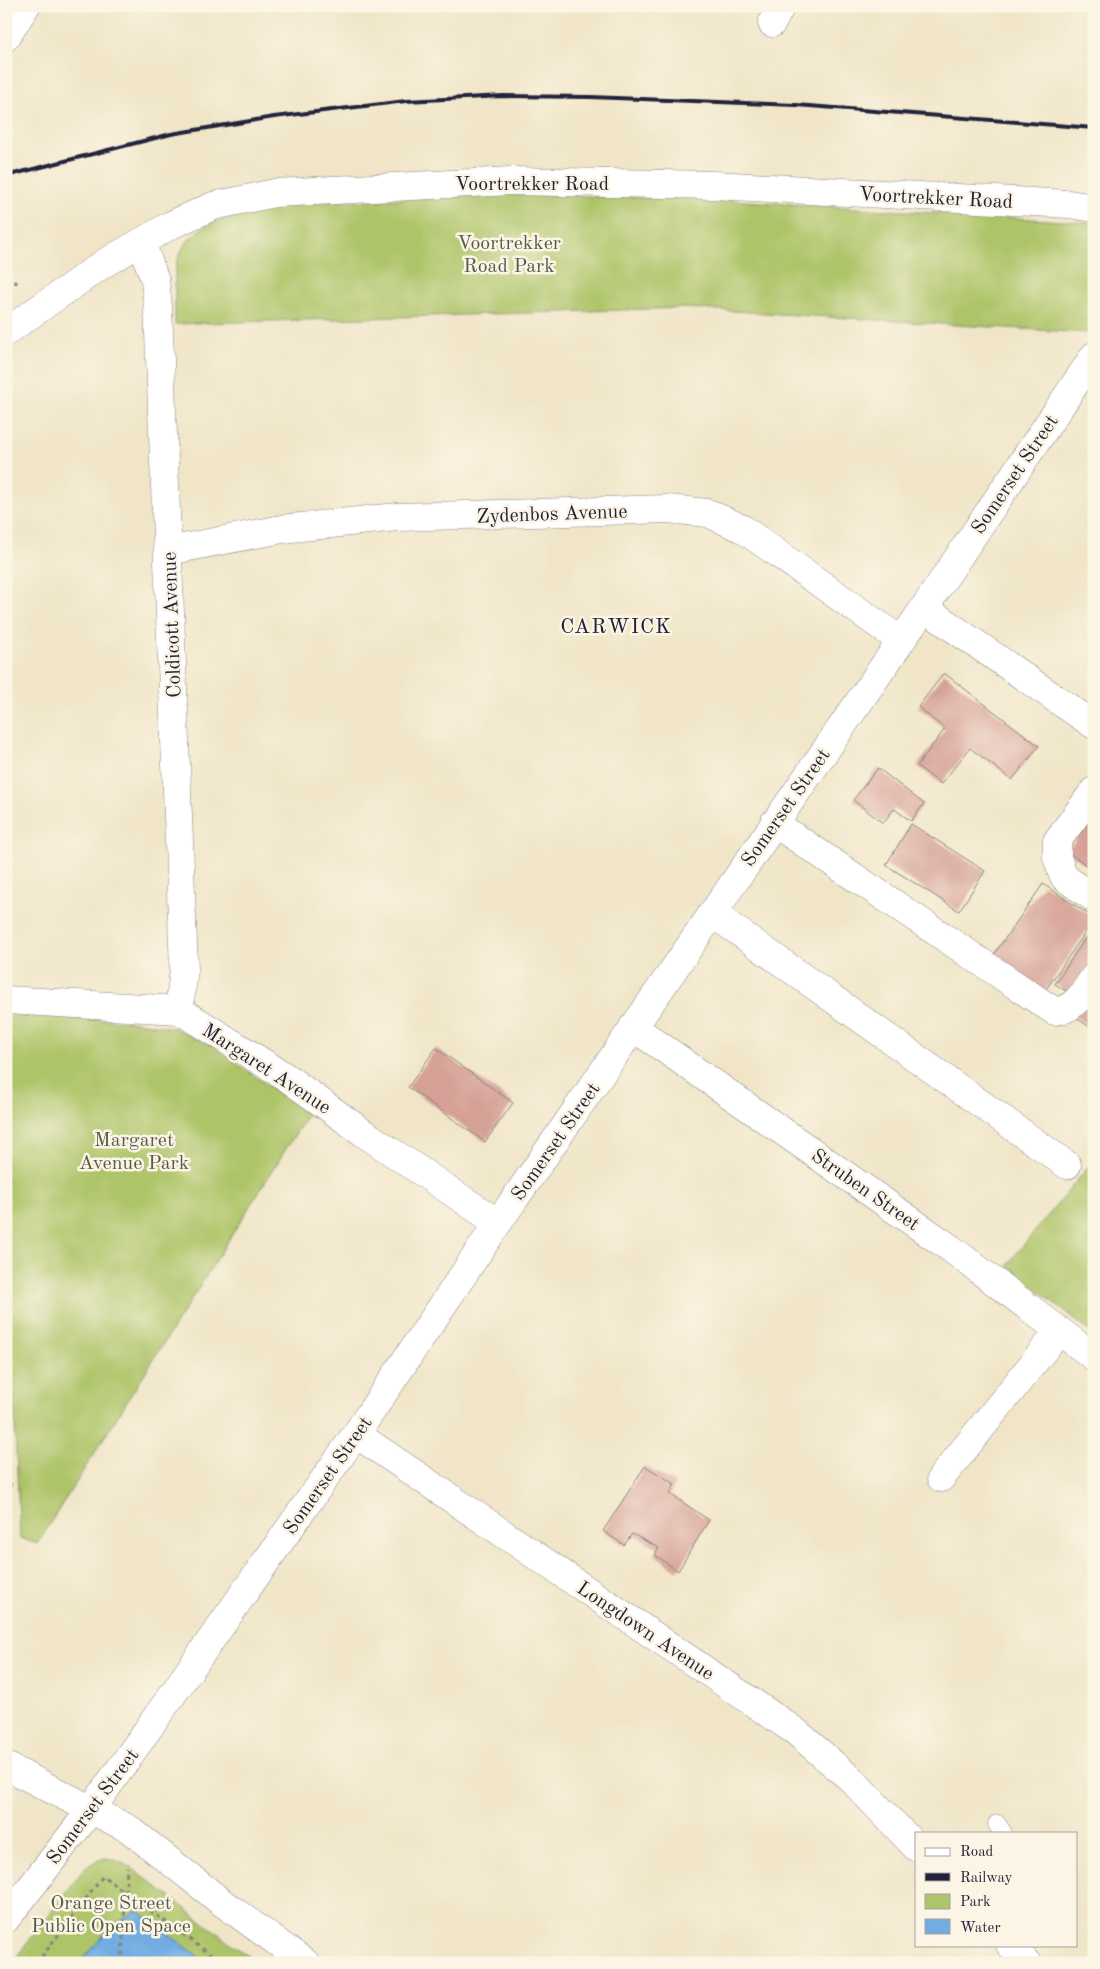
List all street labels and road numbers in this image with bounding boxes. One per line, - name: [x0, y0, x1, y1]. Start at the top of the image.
- street label: Voortrekker Road: [455, 175, 609, 195]
- street label: Voortrekker Road: [858, 185, 1013, 213]
- street label: Somerset Street: [968, 412, 1063, 538]
- street label: Zydenbos Avenue: [476, 502, 628, 528]
- street label: Coldicott Avenue: [160, 551, 186, 698]
- street label: Somerset Street: [739, 745, 835, 871]
- street label: Margaret Avenue: [198, 1021, 334, 1119]
- street label: Somerset Street: [509, 1079, 605, 1205]
- street label: Struben Street: [807, 1146, 923, 1235]
- street label: Somerset Street: [281, 1413, 377, 1539]
- street label: Longdown Avenue: [573, 1579, 717, 1685]
- street label: Somerset Street: [44, 1746, 143, 1869]

